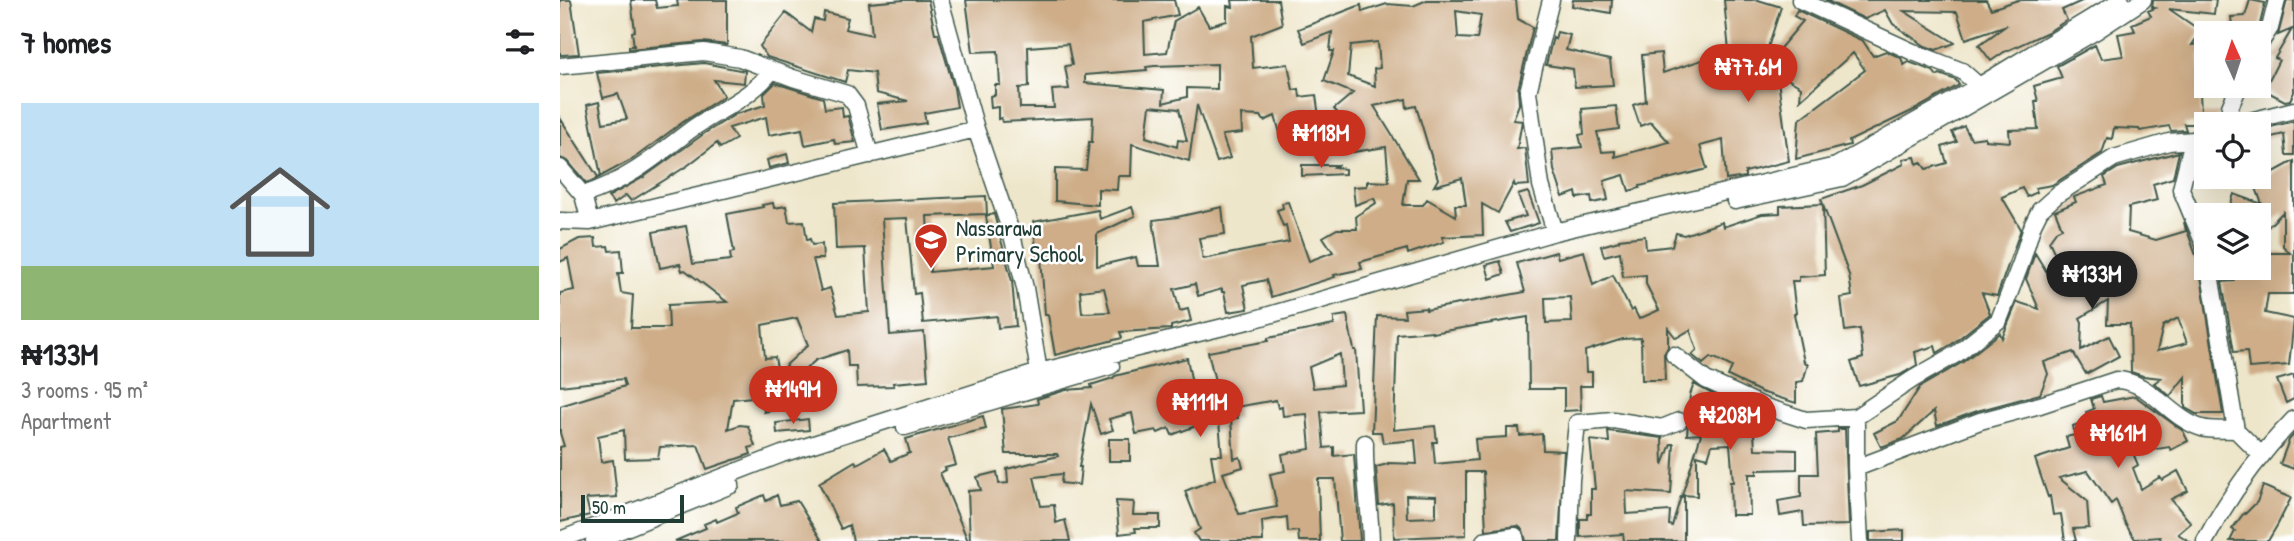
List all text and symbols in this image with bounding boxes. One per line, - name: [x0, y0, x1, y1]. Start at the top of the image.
- north arrow: [2194, 21, 2272, 98]
- map controls: [2194, 21, 2271, 280]
- text: 7 homes: [21, 22, 111, 62]
- icon: filters: [501, 23, 539, 61]
- pin: ₦77.6M: [1691, 44, 1805, 104]
- text: ₦77.6M: [1714, 51, 1782, 82]
- pin: ₦118M: [1272, 110, 1370, 170]
- button: locate: [2194, 112, 2271, 189]
- text: ₦118M: [1293, 117, 1349, 148]
- icon: home: [217, 149, 343, 275]
- button: layers: [2194, 203, 2271, 280]
- place label: Nassarawa Primary School: [956, 212, 1084, 269]
- school or university icon: Nassarawa Primary School: [912, 221, 950, 270]
- pin: ₦133M: [2043, 252, 2141, 311]
- text: ₦133M: [2062, 258, 2122, 289]
- text: ₦133M: [21, 334, 98, 374]
- pin: ₦149M: [744, 366, 842, 426]
- text: ₦149M: [765, 373, 821, 404]
- text: 3 rooms · 95 m²: [21, 374, 148, 405]
- pin: ₦111M: [1151, 380, 1249, 439]
- text: ₦111M: [1172, 386, 1228, 417]
- pin: ₦208M: [1681, 392, 1779, 452]
- text: ₦208M: [1699, 399, 1761, 430]
- text: Apartment: [21, 405, 111, 436]
- pin: ₦161M: [2069, 410, 2167, 470]
- text: ₦161M: [2090, 417, 2146, 448]
- scale bar: [581, 492, 684, 524]
- text: 50 m: [592, 494, 626, 520]

